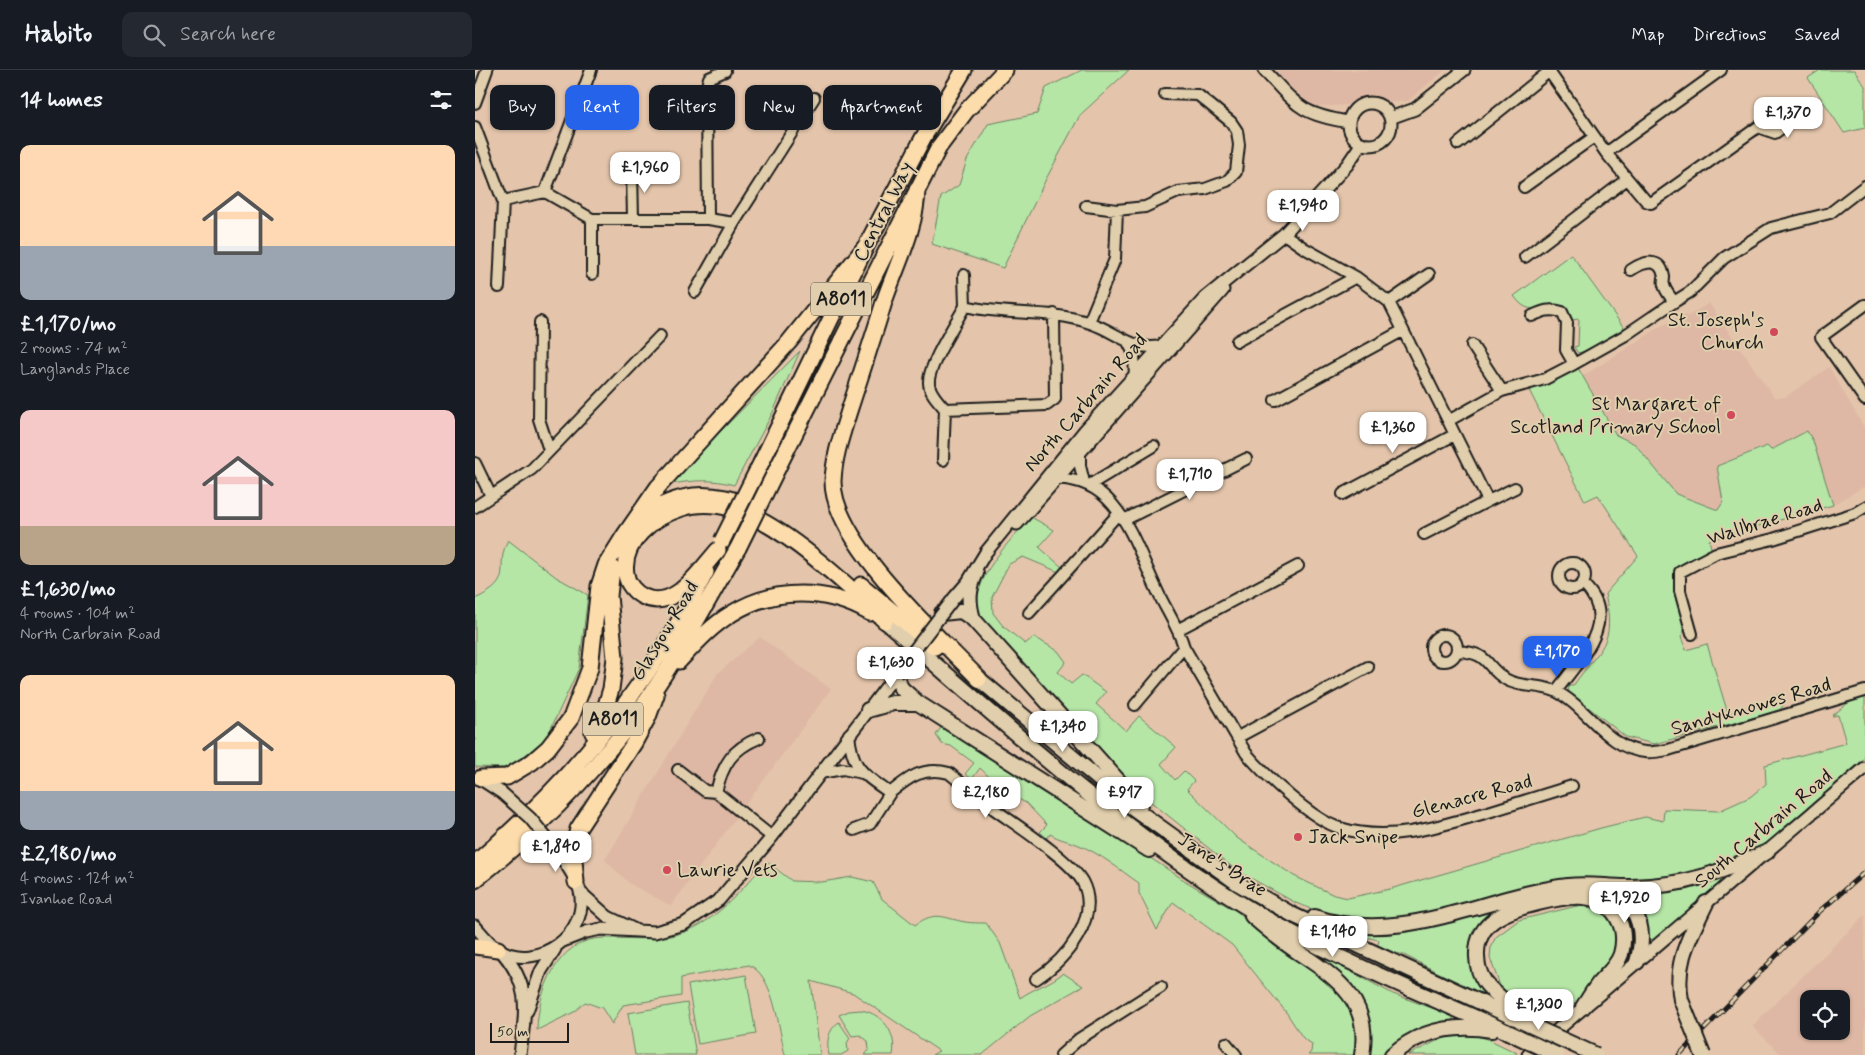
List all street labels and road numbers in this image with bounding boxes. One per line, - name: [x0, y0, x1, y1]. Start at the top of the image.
- street label: Central Way: [847, 157, 921, 267]
- road number: A8011: [811, 282, 871, 315]
- street label: North Carbrain Road: [1018, 328, 1154, 478]
- street label: Wallbrae Road: [1704, 492, 1826, 552]
- street label: Glasgow Road: [624, 576, 706, 686]
- street label: Sandyknowes Road: [1668, 671, 1834, 743]
- road number: A8011: [583, 703, 643, 736]
- street label: South Carbrain Road: [1689, 763, 1839, 895]
- street label: Glenacre Road: [1409, 768, 1535, 826]
- street label: Jane's Brae: [1172, 826, 1272, 904]

